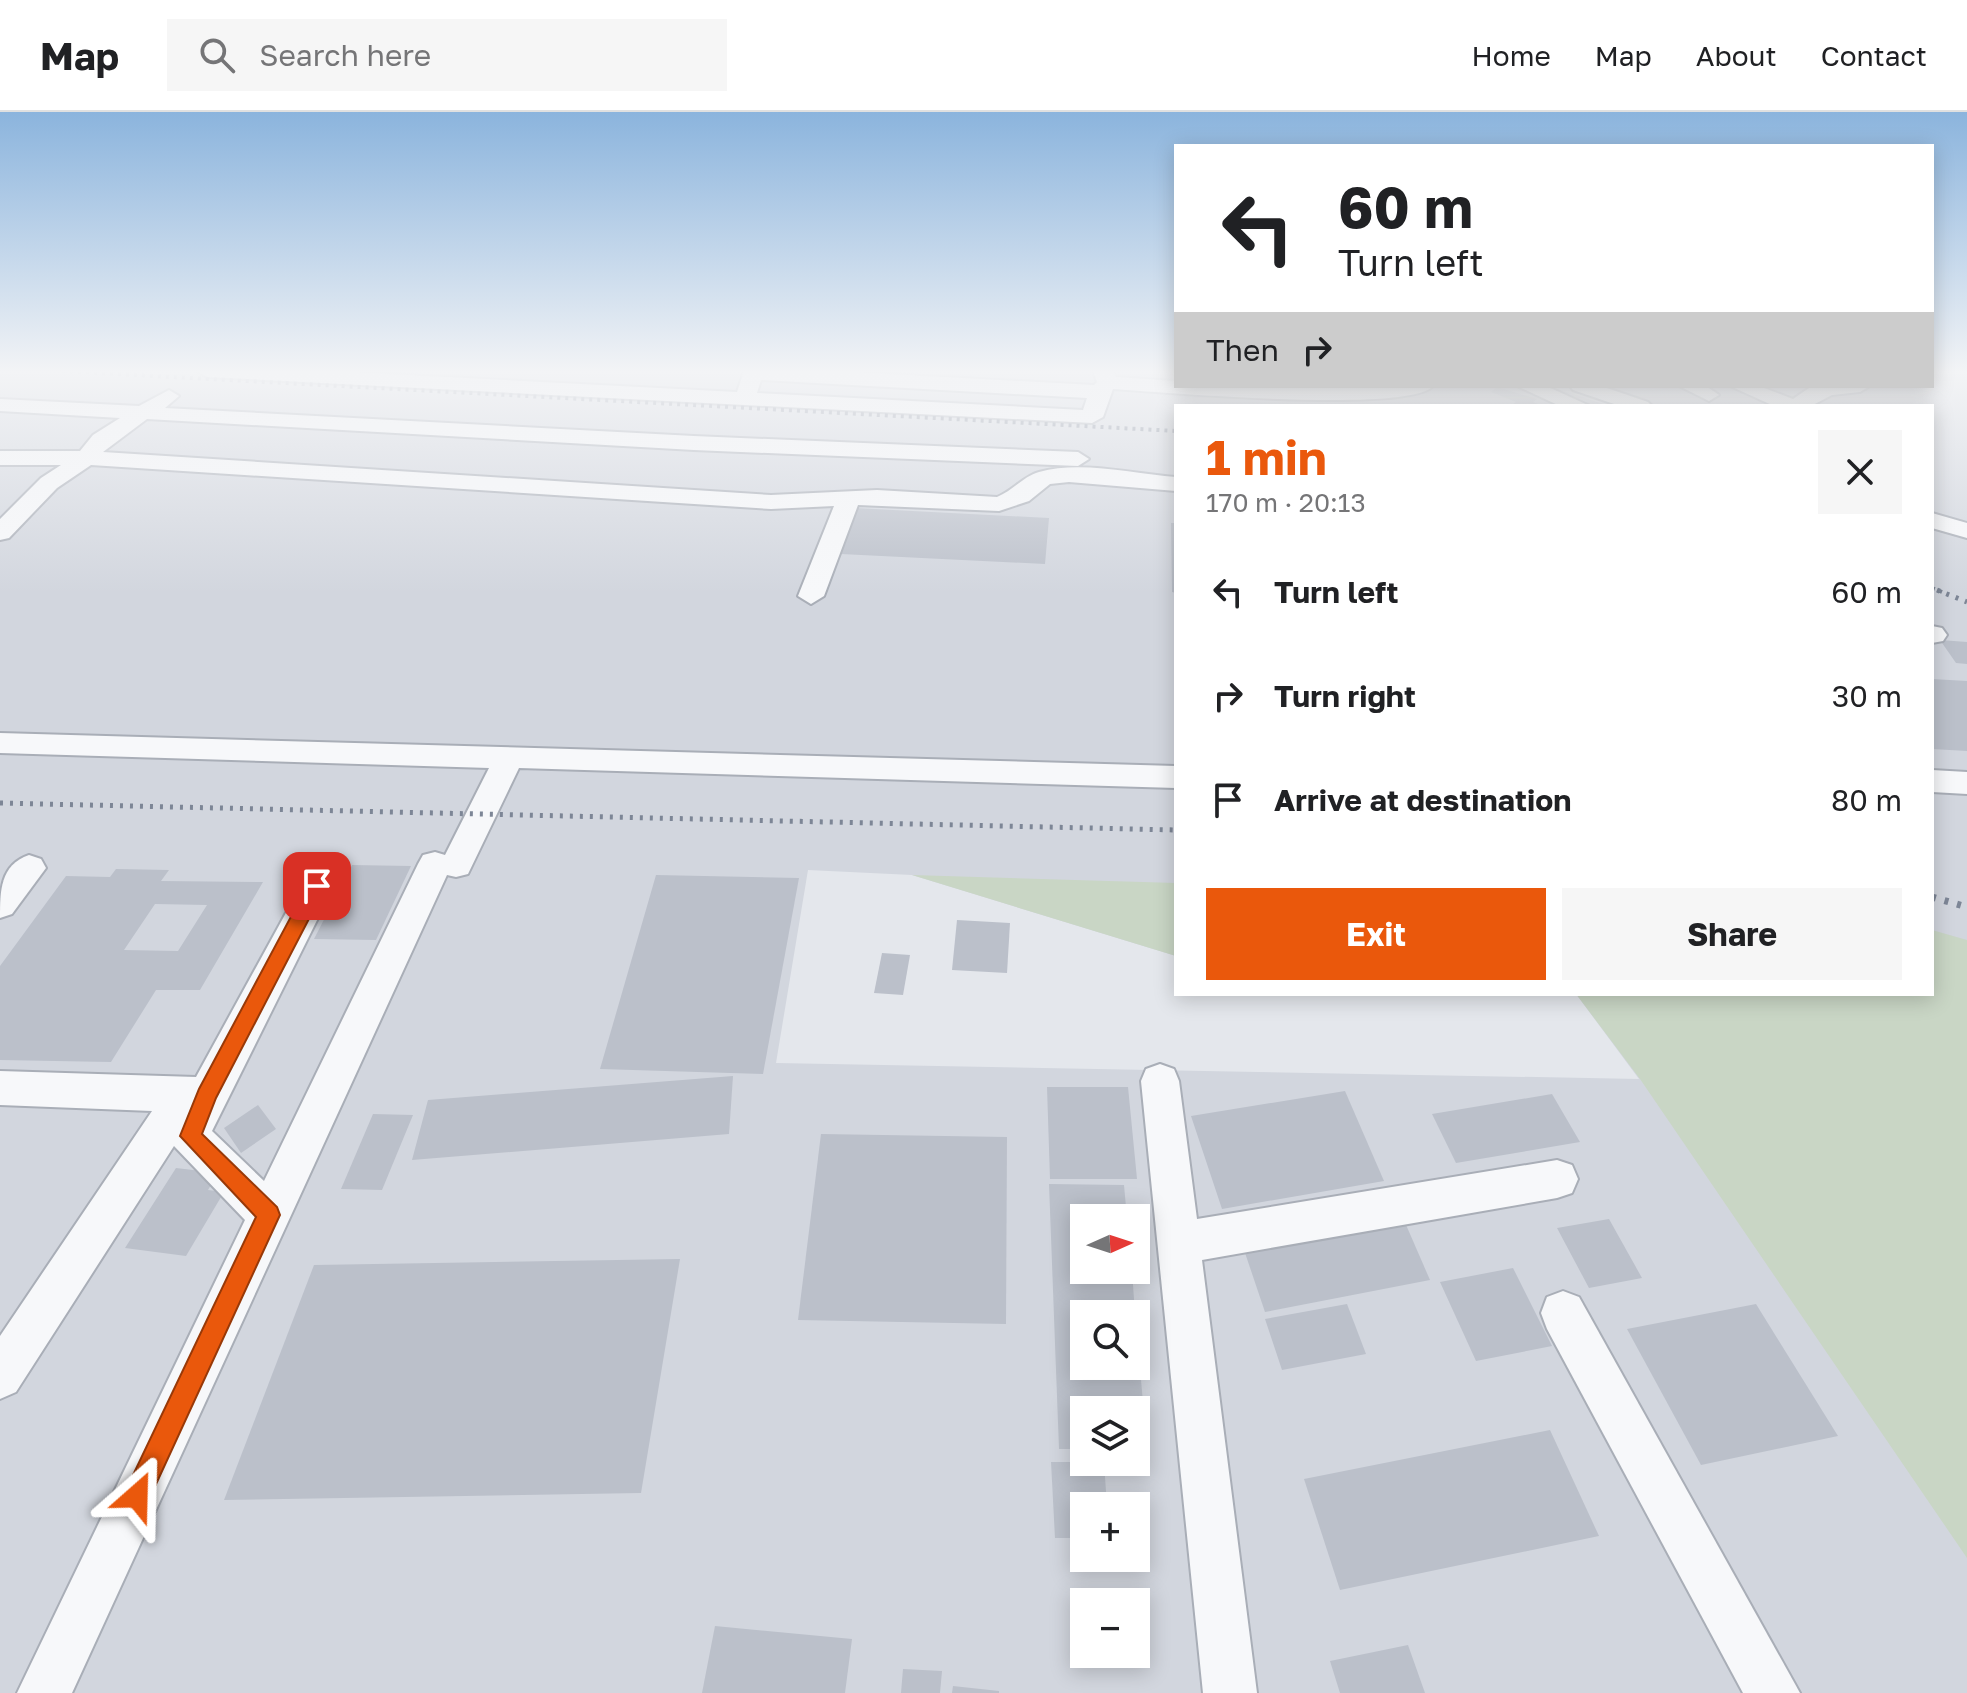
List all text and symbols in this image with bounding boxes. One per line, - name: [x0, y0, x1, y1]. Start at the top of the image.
- search box: [167, 19, 727, 91]
- text: Map: [40, 33, 119, 78]
- icon: search: [195, 33, 239, 77]
- text: Search here: [259, 37, 431, 73]
- text: Home: [1472, 39, 1551, 72]
- text: Map: [1595, 39, 1652, 72]
- text: About: [1696, 39, 1777, 72]
- text: Contact: [1821, 39, 1927, 72]
- text: 60 m: [1338, 173, 1473, 240]
- icon: left: [1206, 176, 1310, 280]
- text: Turn left: [1338, 241, 1484, 284]
- icon: right: [1295, 328, 1339, 372]
- text: Then: [1206, 332, 1279, 368]
- text: 1 min: [1206, 428, 1327, 486]
- button: close: [1818, 430, 1902, 514]
- text: 170 m · 20:13: [1206, 487, 1366, 518]
- icon: left: [1206, 570, 1250, 614]
- text: Turn left: [1274, 574, 1399, 610]
- text: 60 m: [1831, 574, 1902, 610]
- icon: right: [1206, 674, 1250, 718]
- text: Turn right: [1274, 678, 1416, 714]
- text: 30 m: [1832, 678, 1902, 714]
- icon: arrive: [1206, 778, 1250, 822]
- text: Arrive at destination: [1274, 782, 1571, 818]
- text: 80 m: [1831, 782, 1902, 818]
- pin: [283, 852, 351, 920]
- icon: arrive: [295, 864, 339, 908]
- button: Exit: [1206, 888, 1546, 980]
- button: Share: [1562, 888, 1902, 980]
- north arrow: [1070, 1204, 1150, 1284]
- map controls: [1070, 1204, 1150, 1668]
- button: search: [1070, 1300, 1150, 1380]
- button: layers: [1070, 1396, 1150, 1476]
- position arrow: [95, 1454, 179, 1538]
- button: +: [1070, 1492, 1150, 1572]
- button: −: [1070, 1588, 1150, 1668]

